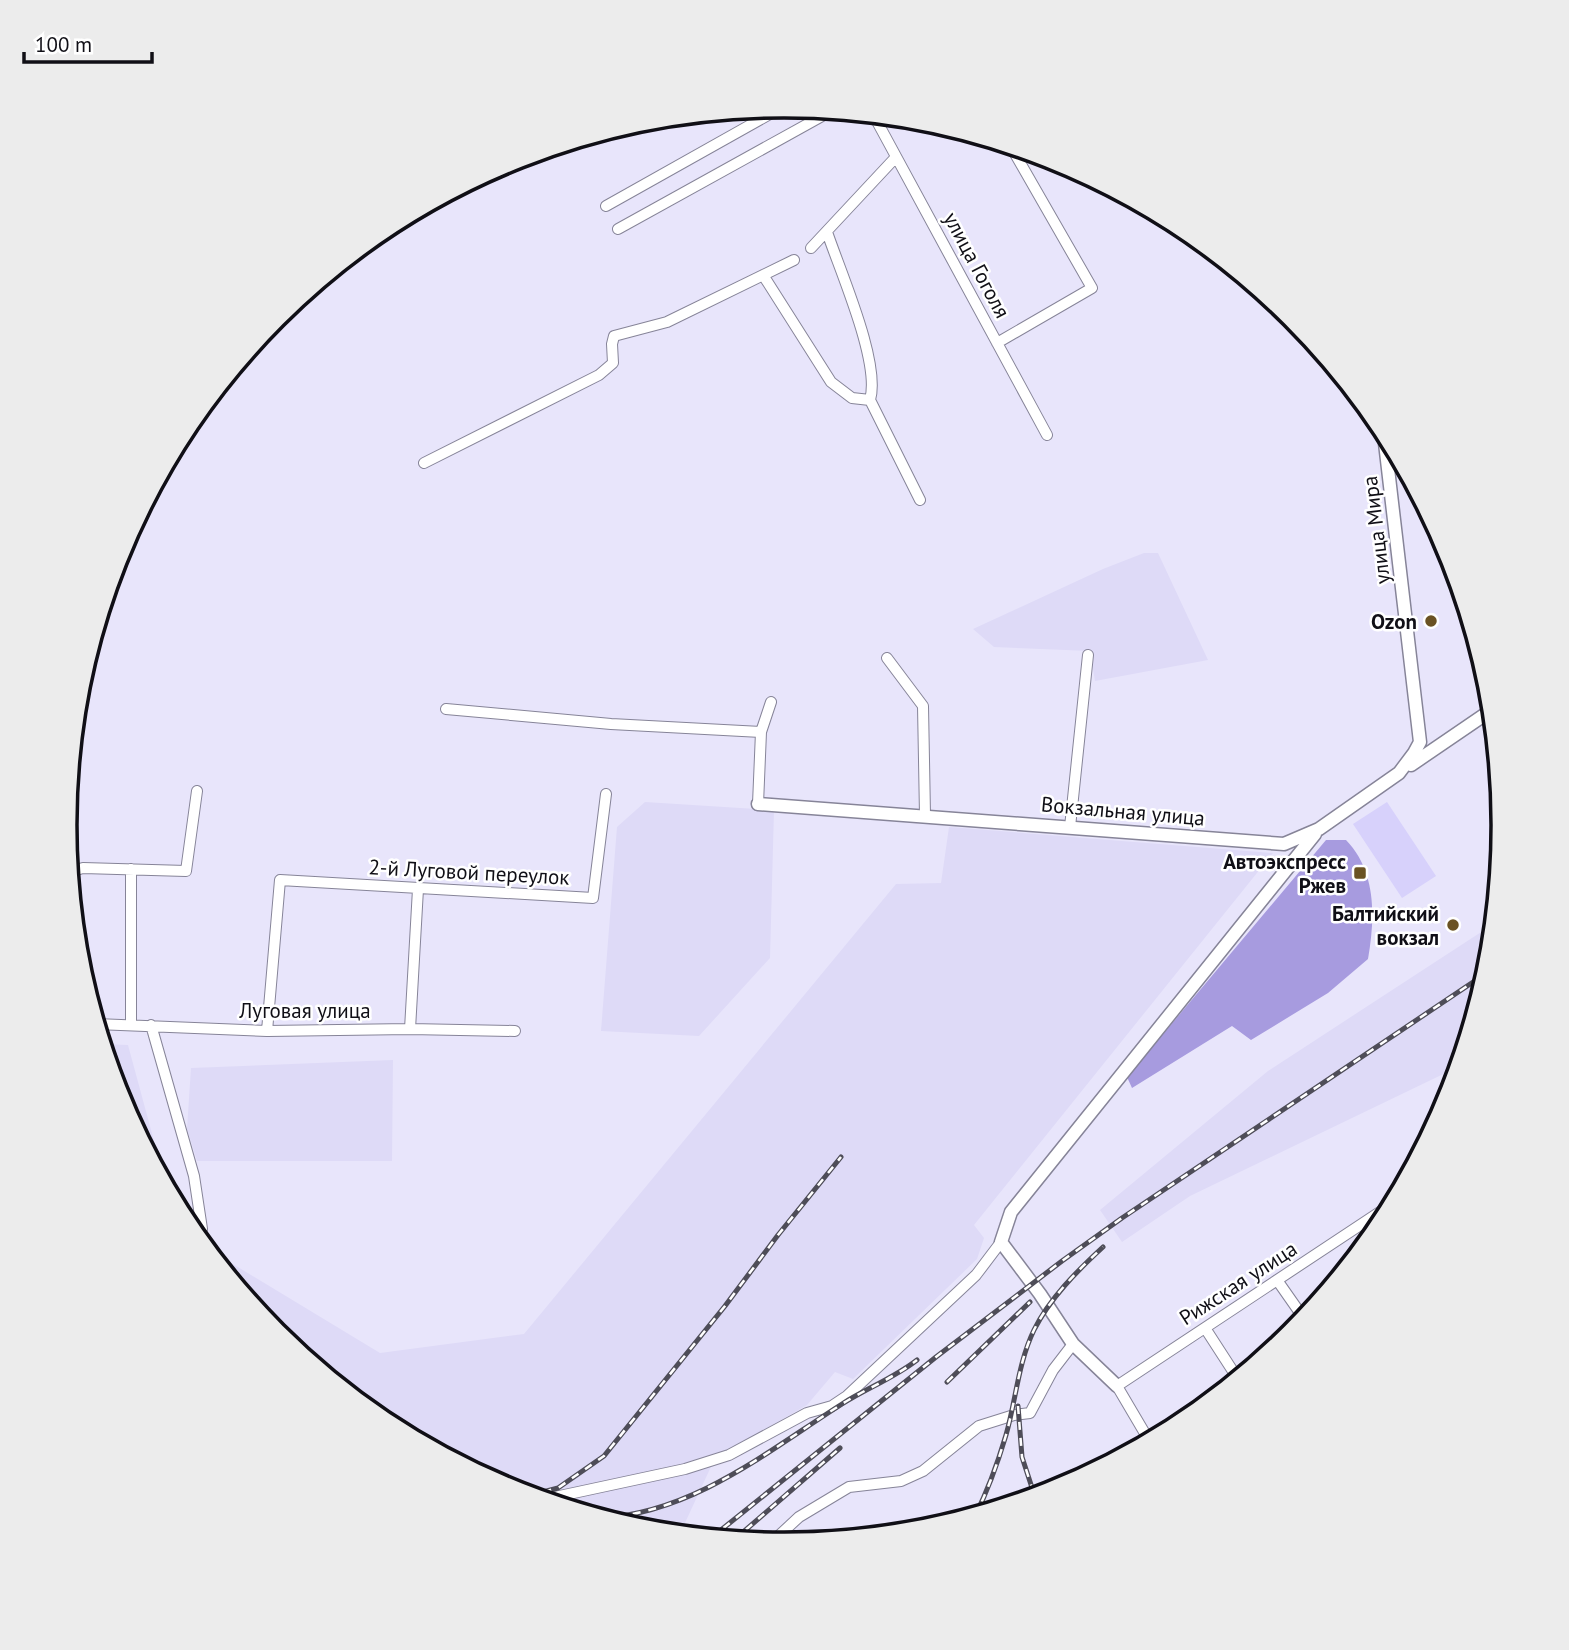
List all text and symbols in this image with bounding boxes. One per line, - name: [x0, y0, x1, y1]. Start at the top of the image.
- scale bar: [24, 21, 152, 65]
- text: 100 m: [35, 31, 92, 58]
- street label: улица Гоголя: [938, 207, 1016, 323]
- street label: улица Мира: [1356, 474, 1396, 586]
- place label: Ozon: [1371, 608, 1417, 635]
- marker: Ozon: [1423, 613, 1439, 629]
- street label: Вокзальная улица: [1040, 790, 1206, 832]
- place label: Автоэкспресс Ржев: [1223, 848, 1346, 899]
- street label: 2-й Луговой переулок: [368, 853, 570, 891]
- marker: Автоэкспресс Ржев: [1352, 865, 1368, 881]
- place label: Балтийский вокзал: [1332, 900, 1439, 951]
- marker: Балтийский вокзал: [1445, 917, 1461, 933]
- street label: Луговая улица: [238, 997, 371, 1024]
- street label: Рижская улица: [1174, 1235, 1302, 1331]

